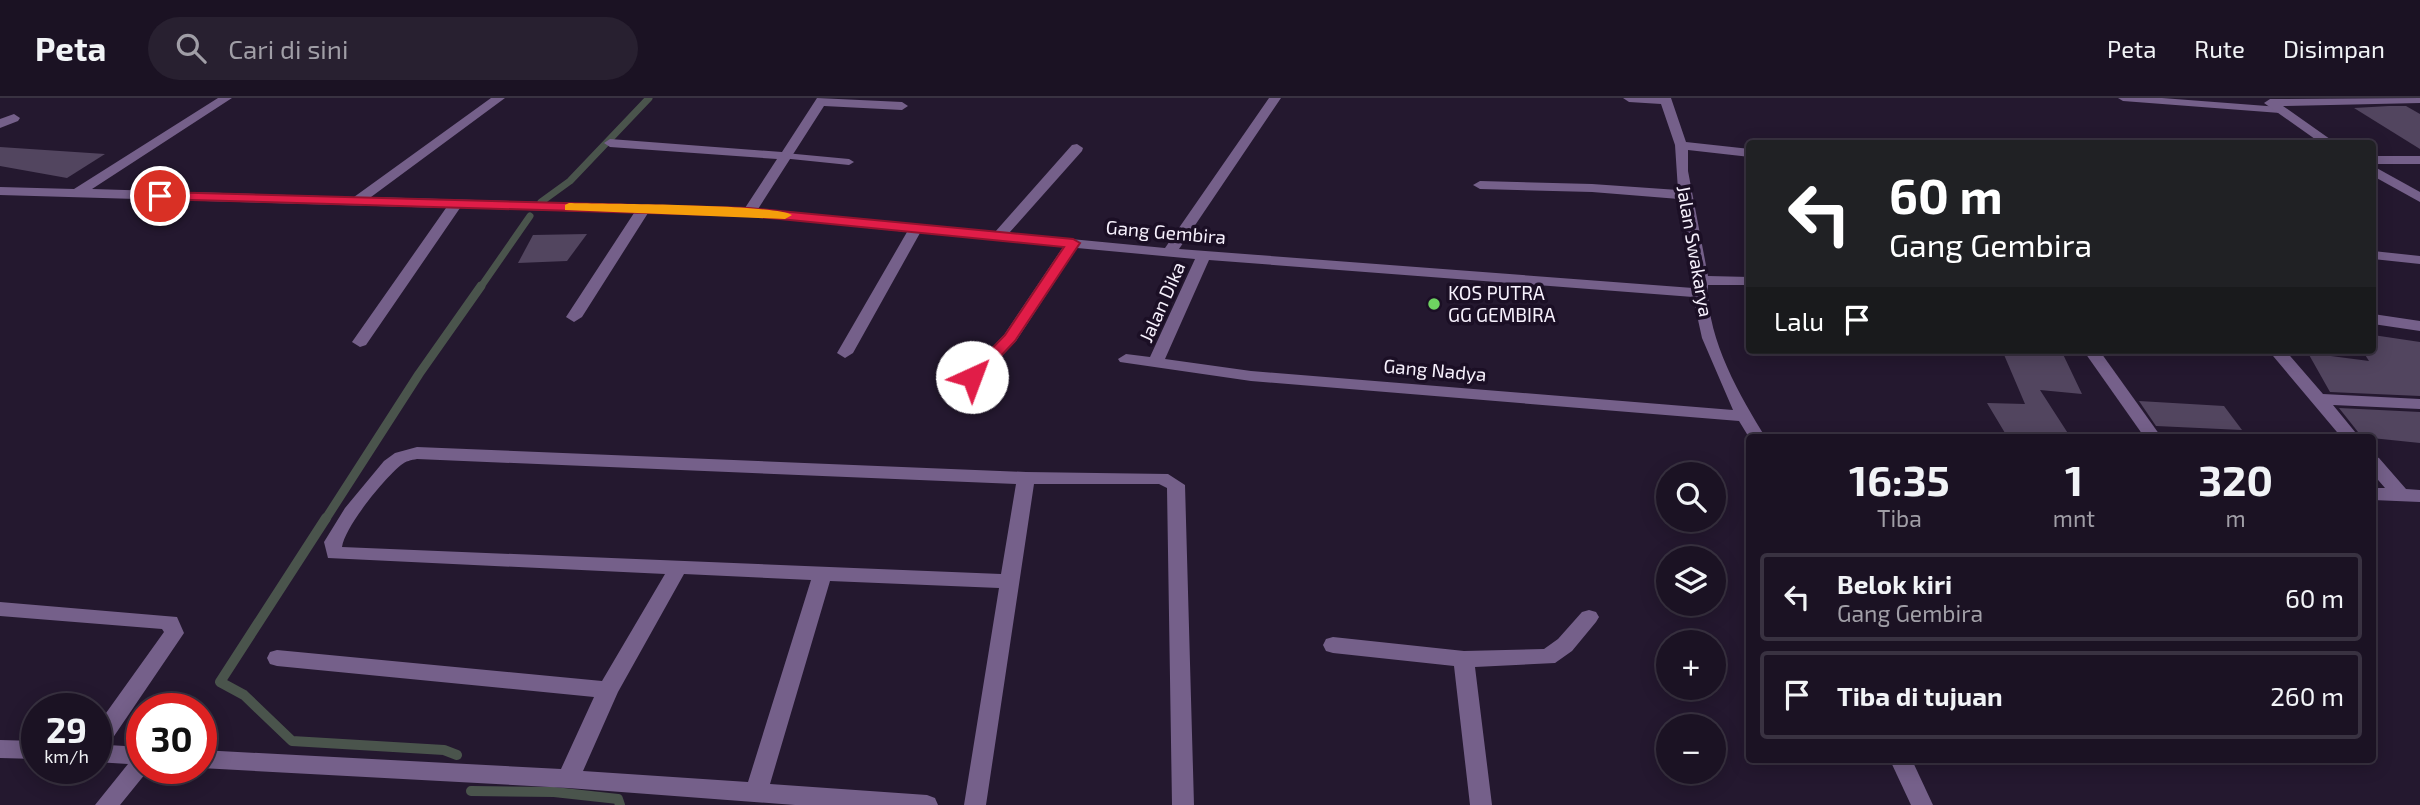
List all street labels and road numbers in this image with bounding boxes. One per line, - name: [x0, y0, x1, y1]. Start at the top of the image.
- street label: Jalan Swakarya: [1673, 183, 1718, 318]
- street label: Gang Gembira: [1105, 215, 1227, 248]
- street label: Jalan Dika: [1134, 258, 1189, 346]
- street label: Gang Nadya: [1383, 354, 1488, 385]

